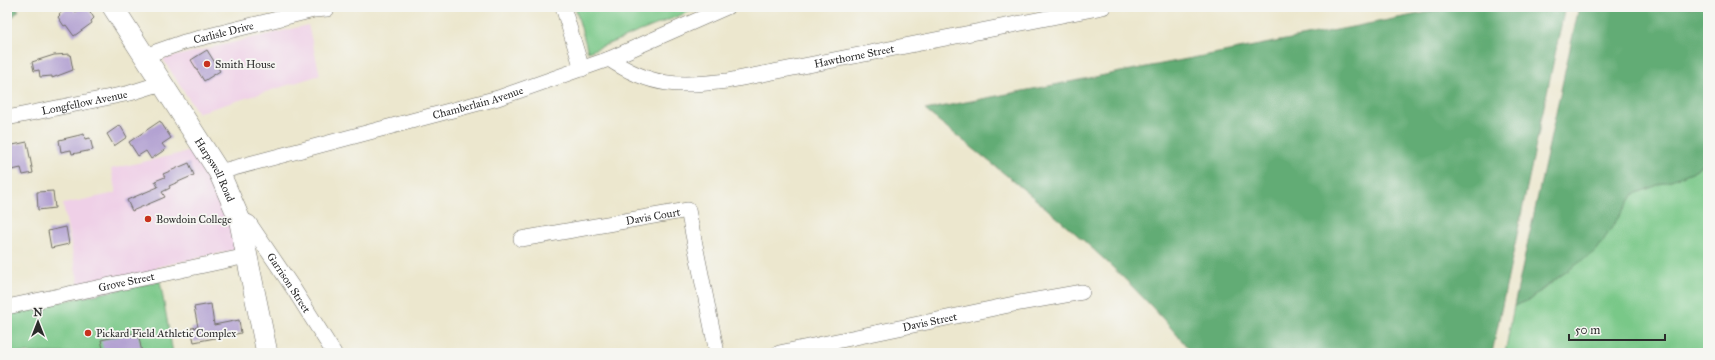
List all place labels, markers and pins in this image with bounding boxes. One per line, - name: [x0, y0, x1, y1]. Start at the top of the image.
- place label: Smith House: [215, 58, 276, 71]
- marker: Smith House: [202, 59, 212, 69]
- place label: Bowdoin College: [156, 213, 232, 226]
- marker: Bowdoin College: [143, 214, 153, 224]
- place label: Pickard Field Athletic Complex: [96, 327, 236, 340]
- marker: Pickard Field Athletic Complex: [83, 328, 93, 338]

